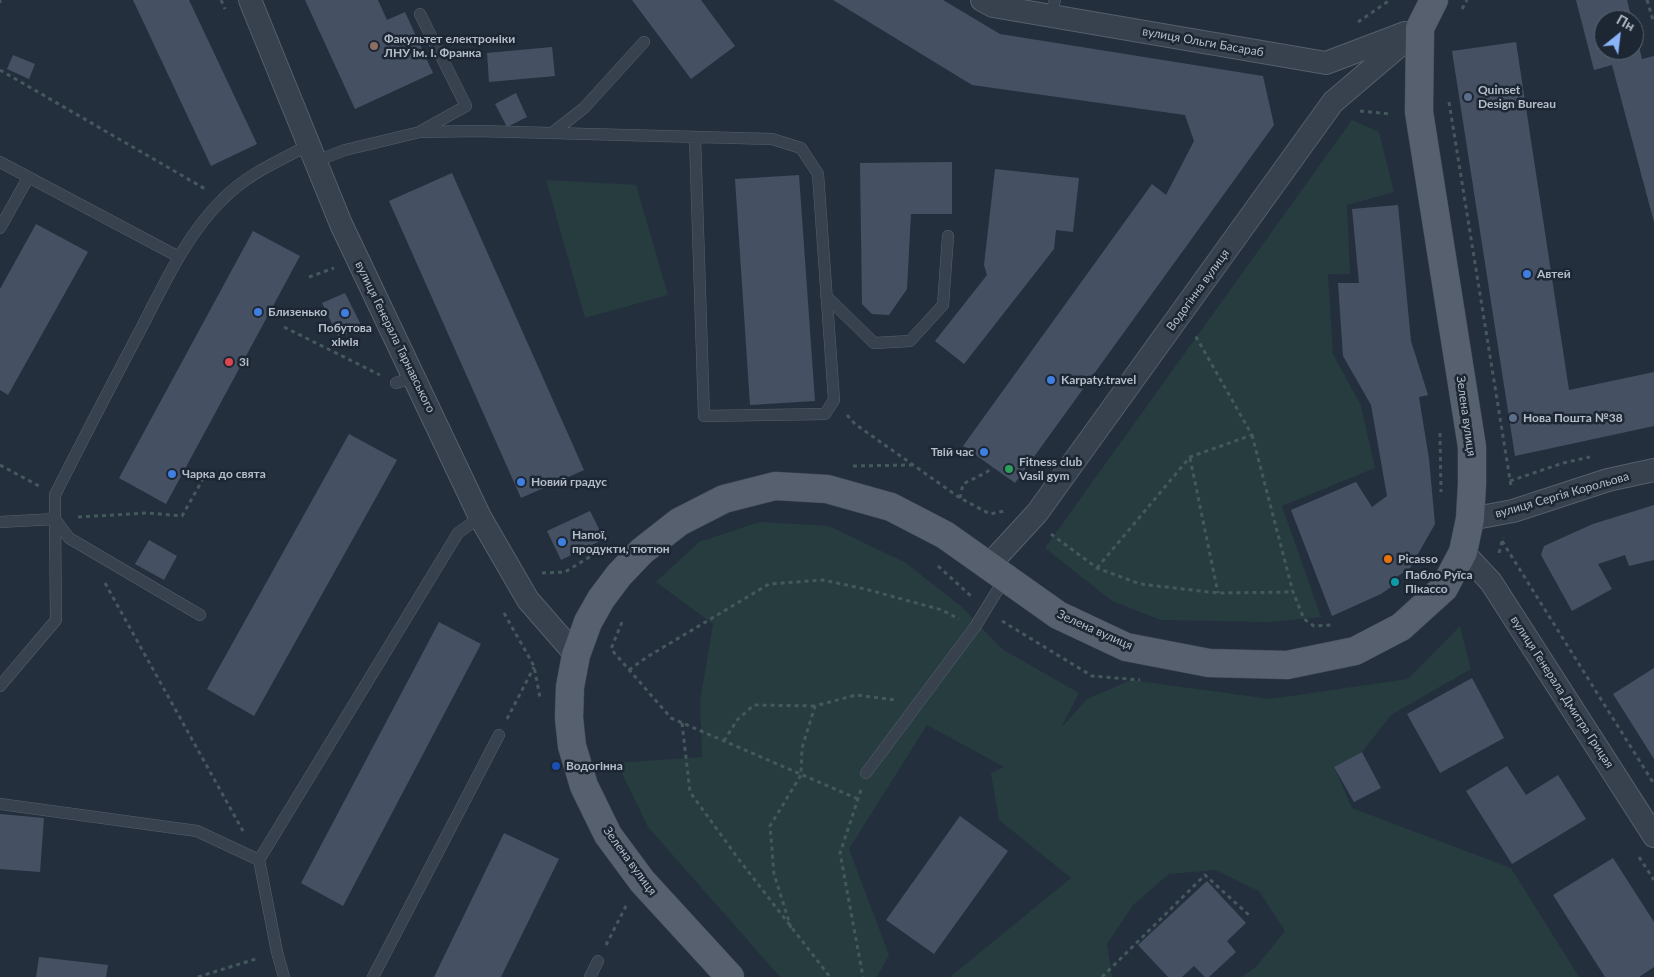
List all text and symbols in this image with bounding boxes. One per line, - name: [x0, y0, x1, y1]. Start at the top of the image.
- north arrow: [1594, 10, 1644, 60]
- text: Пн: [1614, 10, 1638, 34]
- street label: вулиця Ольги Басараб: [1141, 24, 1265, 60]
- place label: Факультет електроніки ЛНУ ім. І. Франка: [384, 32, 515, 60]
- marker: Факультет електроніки ЛНУ ім. І. Франка: [368, 40, 380, 52]
- place label: Quinset Design Bureau: [1478, 83, 1556, 111]
- marker: Quinset Design Bureau: [1462, 91, 1474, 103]
- street label: Водогінна вулиця: [1164, 246, 1232, 334]
- street label: вулиця Генерала Тарнавського: [352, 259, 438, 415]
- place label: Автей: [1537, 267, 1571, 281]
- marker: Автей: [1521, 268, 1533, 280]
- place label: Близенько: [268, 305, 327, 319]
- marker: Близенько: [252, 306, 264, 318]
- marker: Побутова хімія: [339, 307, 351, 319]
- place label: Побутова хімія: [318, 321, 372, 349]
- place label: 3і: [239, 355, 249, 369]
- marker: 3і: [223, 356, 235, 368]
- place label: Karpaty.travel: [1061, 373, 1136, 387]
- marker: Karpaty.travel: [1045, 374, 1057, 386]
- street label: Зелена вулиця: [1453, 375, 1479, 457]
- place label: Нова Пошта №38: [1523, 411, 1623, 425]
- marker: Нова Пошта №38: [1507, 412, 1519, 424]
- place label: Твій час: [931, 445, 974, 459]
- marker: Твій час: [978, 446, 990, 458]
- place label: Fitness club Vasil gym: [1019, 455, 1082, 483]
- marker: Fitness club Vasil gym: [1003, 463, 1015, 475]
- place label: Чарка до свята: [182, 467, 266, 481]
- marker: Чарка до свята: [166, 468, 178, 480]
- street label: вулиця Сергія Корольова: [1493, 469, 1631, 521]
- place label: Новий градус: [531, 475, 607, 489]
- marker: Новий градус: [515, 476, 527, 488]
- place label: Напої, продукти, тютюн: [572, 528, 670, 556]
- marker: Напої, продукти, тютюн: [556, 536, 568, 548]
- place label: Picasso: [1398, 552, 1438, 566]
- marker: Picasso: [1382, 553, 1394, 565]
- place label: Пабло Руїса Пікассо: [1405, 568, 1472, 596]
- marker: Пабло Руїса Пікассо: [1389, 576, 1401, 588]
- street label: Зелена вулиця: [1055, 607, 1135, 653]
- street label: вулиця Генерала Дмитра Грицая: [1507, 613, 1617, 771]
- place label: Водогінна: [566, 759, 623, 773]
- marker: Водогінна: [550, 760, 562, 772]
- street label: Зелена вулиця: [600, 824, 660, 898]

